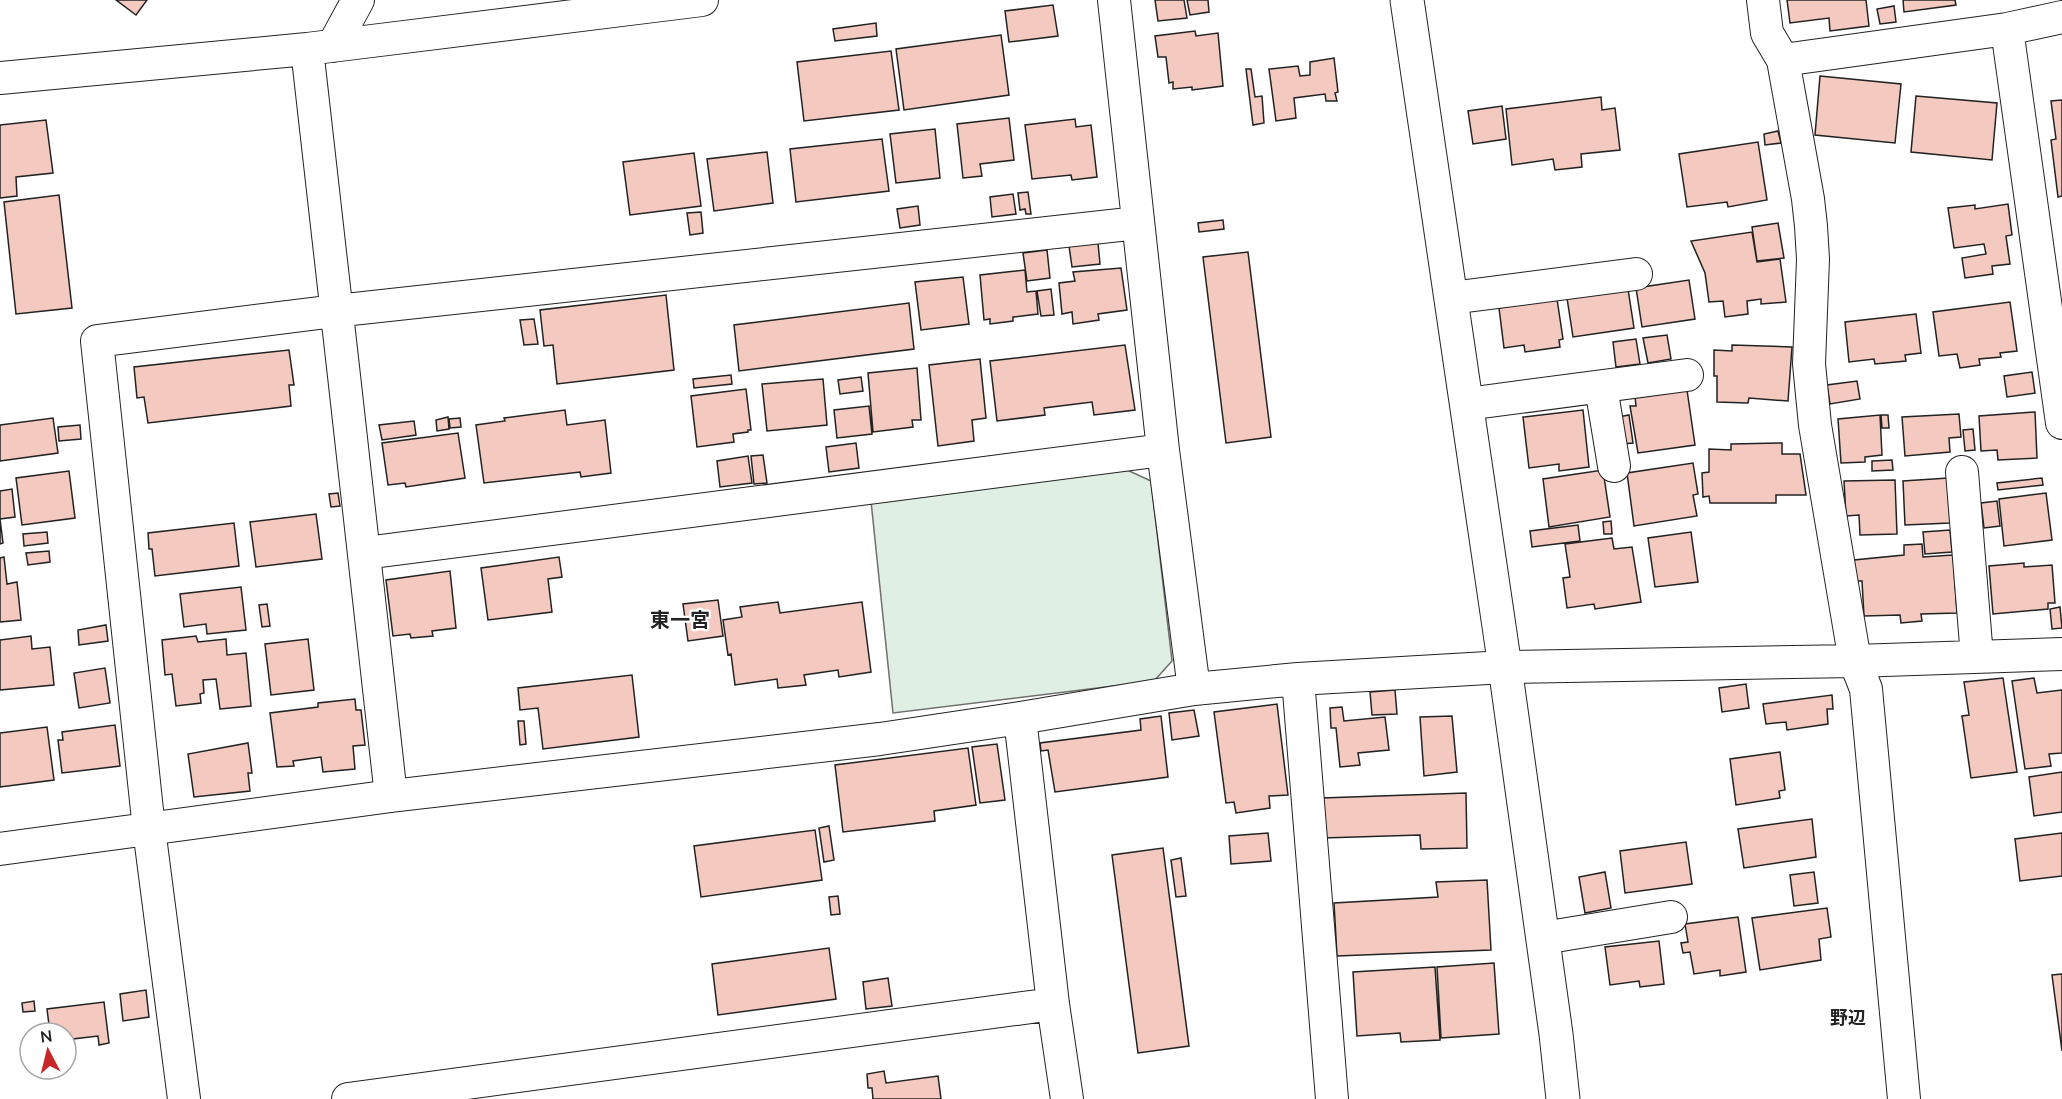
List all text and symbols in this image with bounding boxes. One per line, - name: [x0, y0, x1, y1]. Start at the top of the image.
- district label: 東一宮: [650, 607, 710, 634]
- district label: 野辺: [1830, 1006, 1866, 1030]
- north arrow: [18, 1021, 78, 1081]
- text: N: [39, 1025, 54, 1049]

